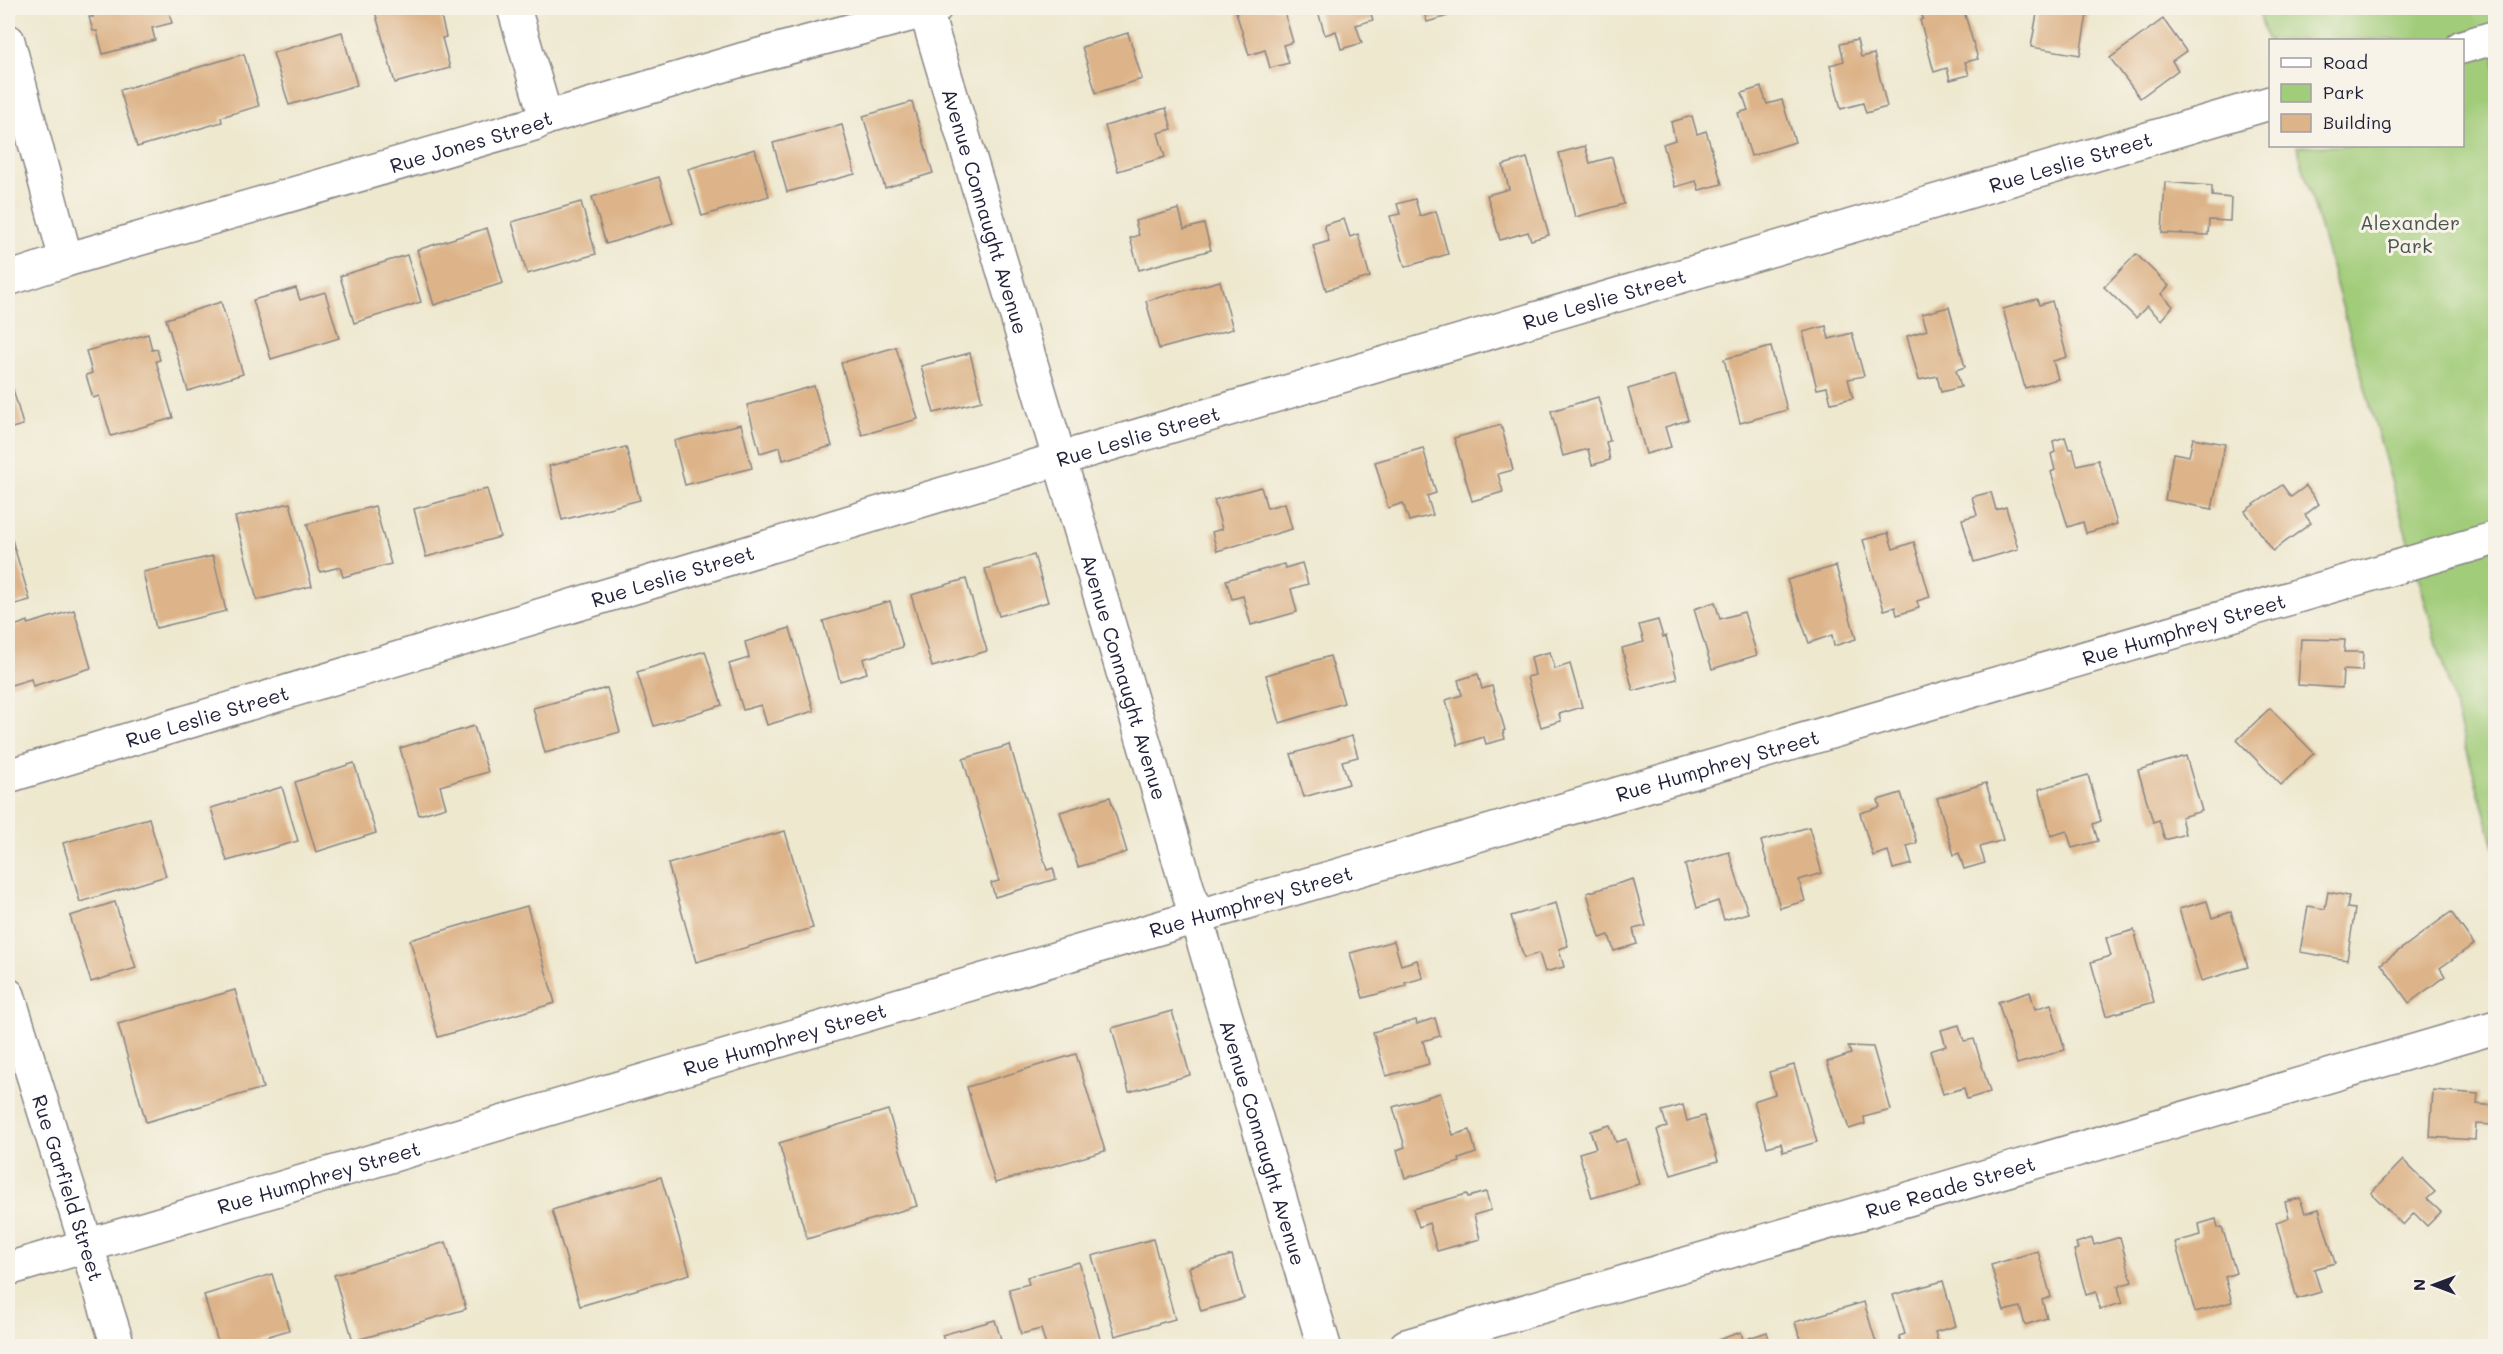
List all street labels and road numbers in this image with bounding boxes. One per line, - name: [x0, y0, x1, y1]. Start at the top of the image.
- street label: Avenue Connaught Avenue: [937, 85, 1034, 337]
- street label: Rue Jones Street: [387, 104, 555, 178]
- street label: Rue Leslie Street: [1986, 125, 2155, 198]
- street label: Rue Leslie Street: [1519, 262, 1689, 335]
- street label: Rue Leslie Street: [1053, 400, 1223, 472]
- street label: Rue Leslie Street: [588, 539, 757, 612]
- street label: Avenue Connaught Avenue: [1076, 551, 1173, 803]
- street label: Rue Humphrey Street: [2079, 587, 2288, 671]
- street label: Rue Leslie Street: [123, 679, 292, 753]
- street label: Rue Humphrey Street: [1613, 723, 1822, 807]
- street label: Rue Humphrey Street: [1146, 859, 1355, 943]
- street label: Rue Humphrey Street: [680, 997, 889, 1081]
- street label: Avenue Connaught Avenue: [1214, 1017, 1312, 1268]
- street label: Rue Garfield Street: [27, 1091, 110, 1284]
- street label: Rue Humphrey Street: [214, 1135, 423, 1219]
- street label: Rue Reade Street: [1862, 1150, 2038, 1224]

